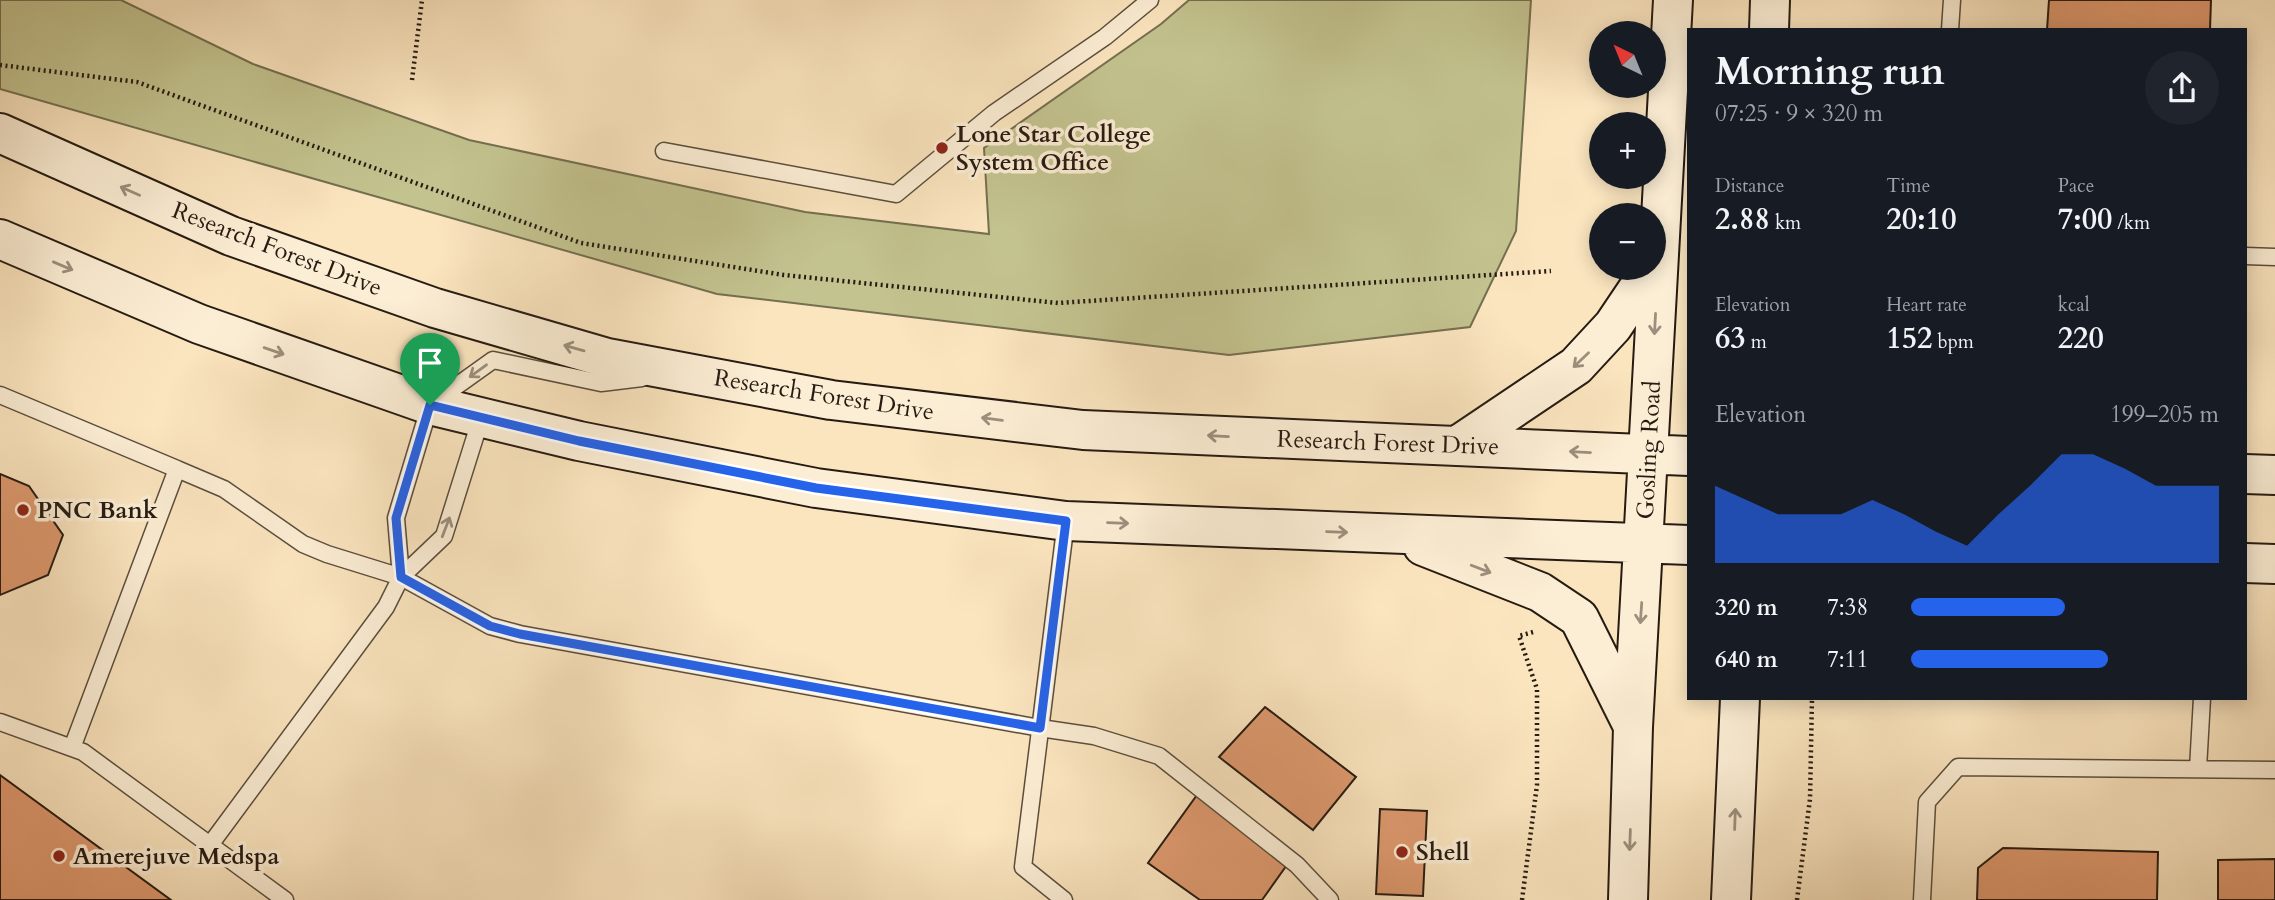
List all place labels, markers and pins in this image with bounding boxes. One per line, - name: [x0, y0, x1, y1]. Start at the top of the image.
- place label: Lone Star College System Office: [956, 118, 1151, 179]
- marker: Lone Star College System Office: [934, 140, 950, 156]
- pin: [400, 333, 460, 405]
- place label: PNC Bank: [37, 494, 158, 527]
- marker: PNC Bank: [15, 502, 31, 518]
- place label: Shell: [1416, 836, 1470, 869]
- place label: Amerejuve Medspa: [73, 840, 279, 873]
- marker: Shell: [1394, 844, 1410, 860]
- marker: Amerejuve Medspa: [51, 848, 67, 864]

